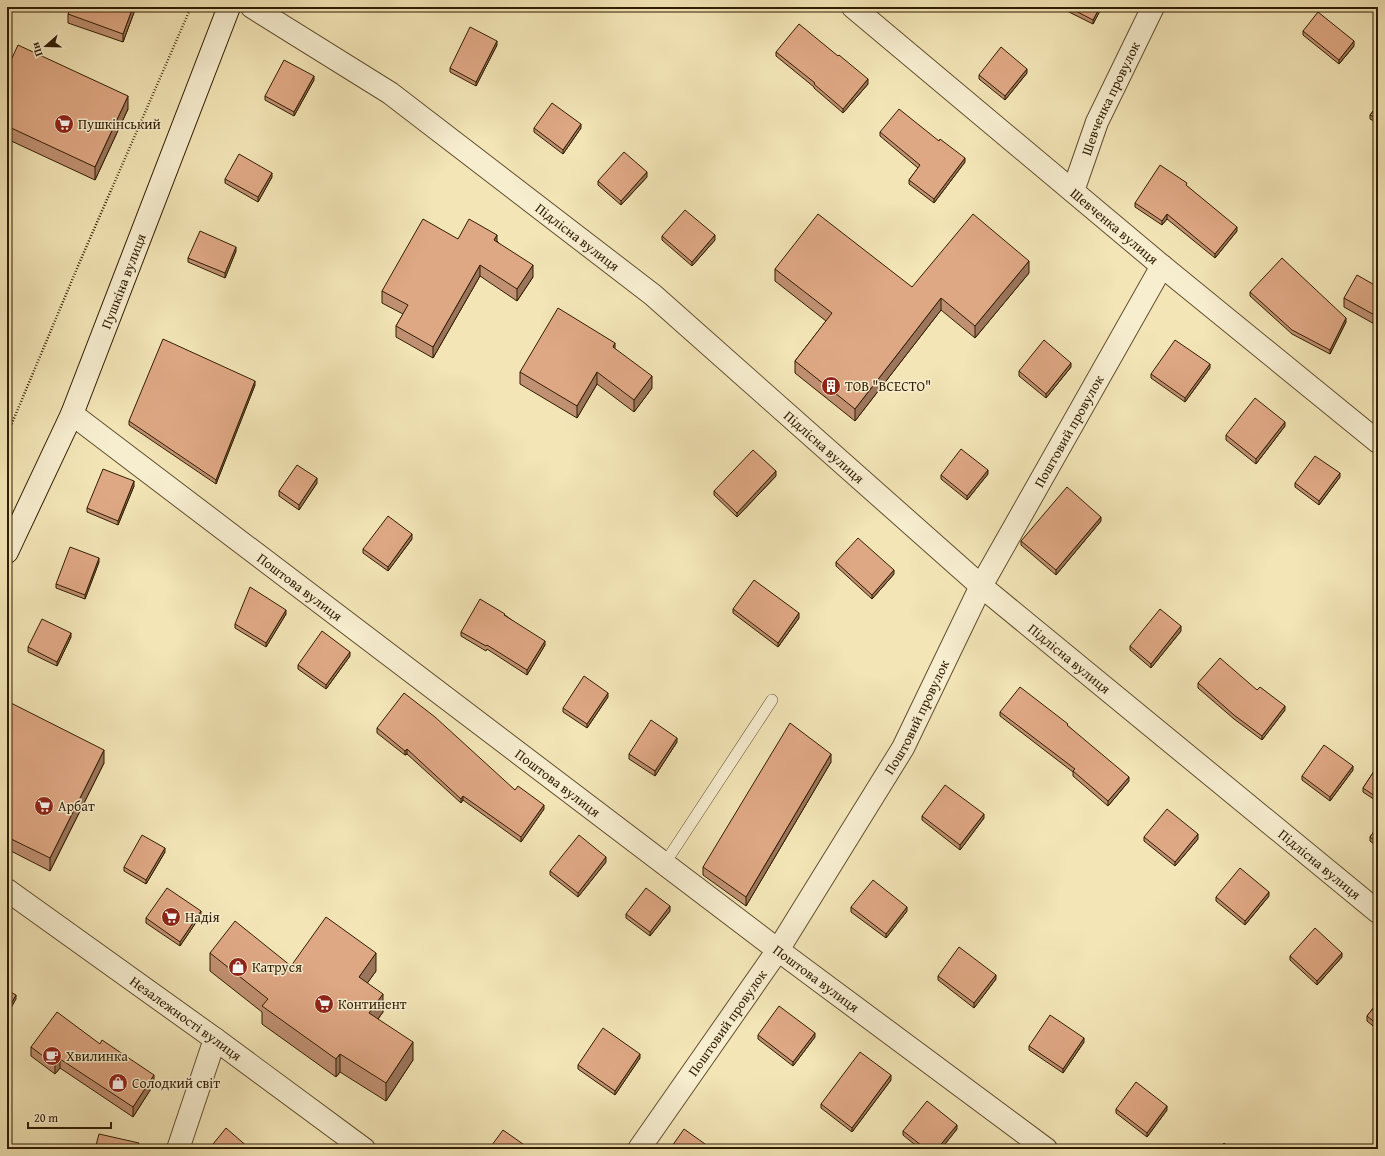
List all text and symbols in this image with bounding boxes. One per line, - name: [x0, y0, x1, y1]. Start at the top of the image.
- north arrow: [26, 26, 66, 66]
- street label: Шевченка провулок: [1076, 37, 1145, 158]
- text: Пн: [27, 40, 47, 59]
- supermarket icon: Пушкінський: [53, 113, 75, 135]
- place label: Пушкінський: [78, 114, 161, 134]
- street label: Шевченка вулиця: [1066, 183, 1163, 269]
- street label: Підлісна вулиця: [531, 198, 624, 276]
- street label: Пушкіна вулиця: [96, 230, 151, 332]
- street label: Поштовий провулок: [1029, 371, 1109, 491]
- building icon: ТОВ "ВСЕСТО": [820, 375, 842, 397]
- place label: ТОВ "ВСЕСТО": [845, 376, 931, 396]
- street label: Підлісна вулиця: [780, 406, 869, 488]
- street label: Поштова вулиця: [253, 548, 347, 626]
- street label: Підлісна вулиця: [1024, 619, 1115, 698]
- street label: Поштовий провулок: [879, 656, 954, 778]
- street label: Поштова вулиця: [511, 744, 605, 822]
- supermarket icon: Арбат: [33, 795, 55, 817]
- place label: Арбат: [58, 796, 95, 816]
- street label: Підлісна вулиця: [1274, 824, 1365, 904]
- supermarket icon: Надiя: [160, 906, 182, 928]
- place label: Надiя: [185, 907, 220, 927]
- street label: Поштова вулиця: [769, 940, 863, 1017]
- shop icon: Катруся: [227, 956, 249, 978]
- place label: Катруся: [252, 957, 302, 977]
- street label: Поштовий провулок: [683, 965, 772, 1080]
- street label: Незалежності вулиця: [126, 971, 246, 1065]
- supermarket icon: Континент: [313, 993, 335, 1015]
- place label: Континент: [338, 994, 407, 1014]
- cafe icon: Хвилинка: [41, 1045, 63, 1067]
- place label: Хвилинка: [66, 1046, 128, 1066]
- shop icon: Солодкий світ: [107, 1072, 129, 1094]
- place label: Солодкий світ: [132, 1073, 220, 1093]
- scale bar: [28, 1104, 111, 1130]
- text: 20 m: [34, 1109, 58, 1126]

